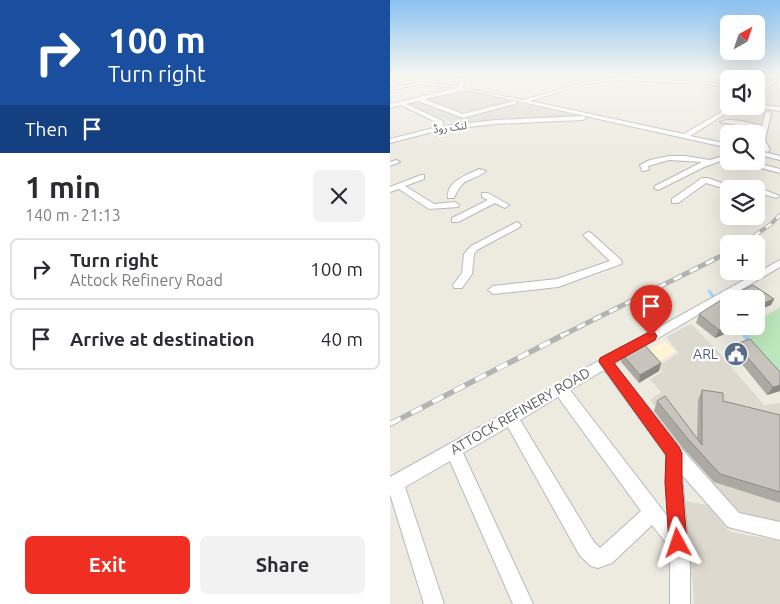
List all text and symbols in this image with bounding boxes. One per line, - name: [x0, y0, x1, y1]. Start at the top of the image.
- north arrow: [720, 15, 765, 60]
- map controls: [720, 15, 765, 335]
- icon: right: [25, 20, 90, 85]
- text: 100 m: [108, 20, 206, 60]
- text: Turn right: [108, 61, 206, 86]
- button: sound: [720, 70, 765, 115]
- icon: arrive: [78, 115, 106, 143]
- text: Then: [25, 118, 68, 140]
- street label: لنک روڈ: [432, 119, 468, 136]
- button: search: [720, 125, 765, 170]
- text: 1 min: [25, 170, 101, 204]
- button: close: [313, 170, 365, 222]
- button: layers: [720, 180, 765, 225]
- text: 140 m · 21:13: [25, 206, 121, 224]
- button: +: [720, 235, 765, 280]
- text: Turn right: [70, 249, 158, 271]
- icon: right: [27, 255, 55, 283]
- text: 100 m: [310, 258, 363, 280]
- text: Attock Refinery Road: [70, 271, 223, 289]
- pin: [630, 285, 672, 336]
- button: −: [720, 290, 765, 335]
- icon: arrive: [637, 292, 665, 320]
- icon: arrive: [27, 325, 55, 353]
- text: Arrive at destination: [70, 328, 255, 350]
- text: 40 m: [321, 328, 363, 350]
- public building icon: ARL: [723, 341, 749, 367]
- place label: ARL: [693, 346, 718, 362]
- street label: ATTOCK REFINERY ROAD: [447, 364, 593, 458]
- position arrow: [651, 516, 703, 568]
- button: Exit: [25, 536, 190, 594]
- button: Share: [200, 536, 365, 594]

